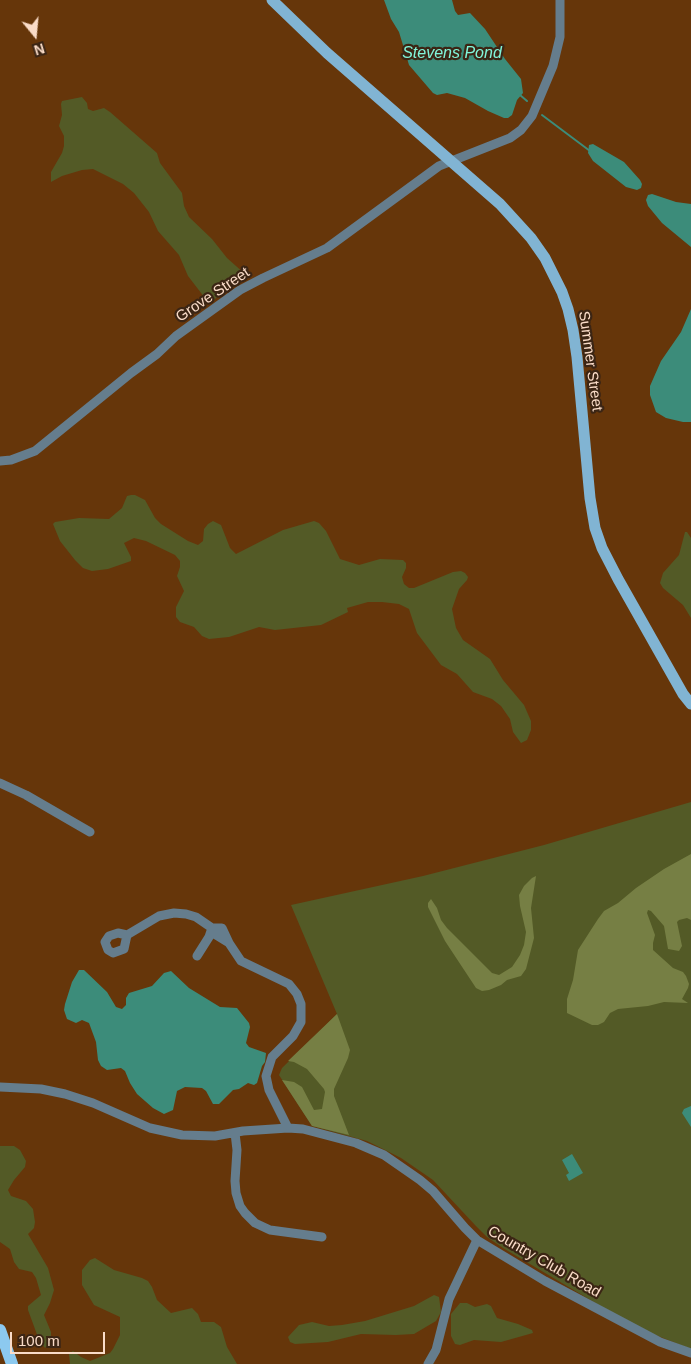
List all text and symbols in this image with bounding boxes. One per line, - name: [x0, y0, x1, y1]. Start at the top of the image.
- north arrow: [10, 10, 60, 60]
- text: N: [32, 40, 47, 58]
- water label: Stevens Pond: [402, 44, 502, 64]
- street label: Grove Street: [173, 264, 253, 326]
- street label: Summer Street: [574, 310, 606, 412]
- street label: Country Club Road: [484, 1222, 604, 1302]
- scale bar: [12, 1322, 108, 1354]
- text: 100 m: [18, 1332, 60, 1349]

